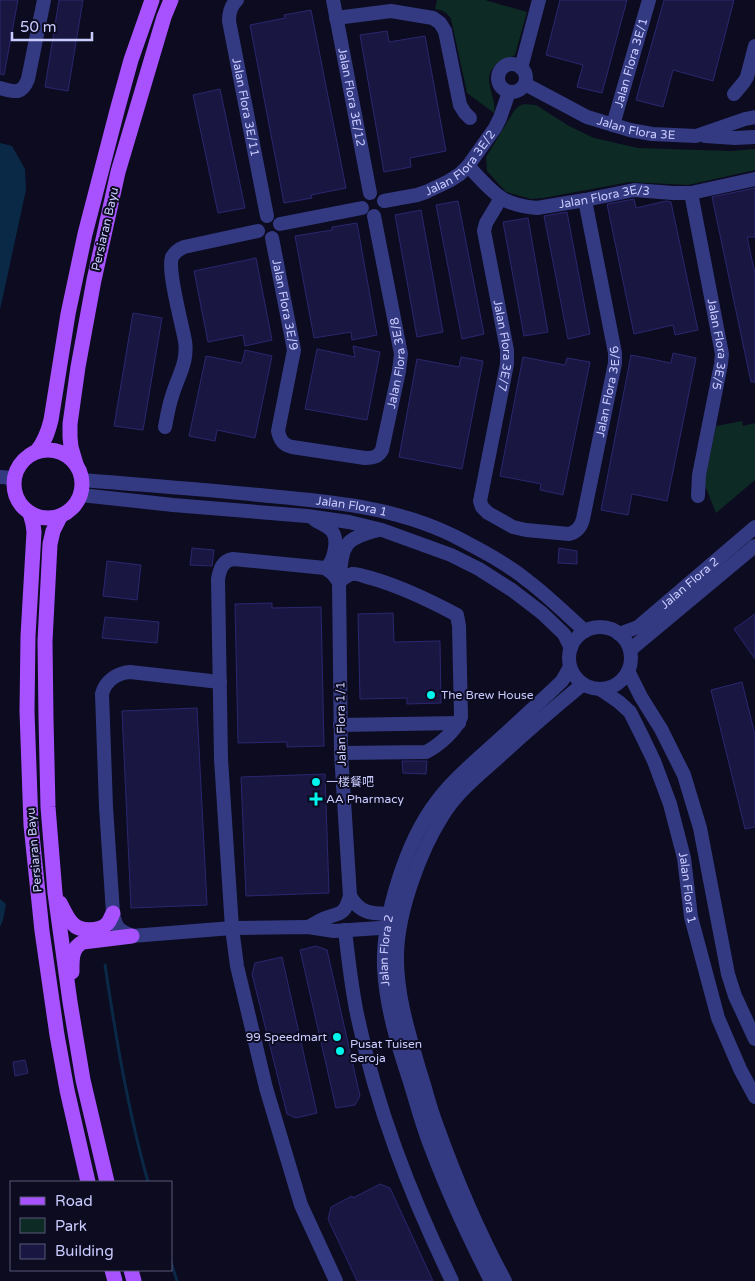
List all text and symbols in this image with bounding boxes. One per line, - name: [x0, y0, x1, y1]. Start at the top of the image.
- scale bar: [12, 10, 92, 42]
- street label: Jalan Flora 3E/1: [611, 16, 651, 109]
- text: 50 m: [20, 18, 57, 36]
- street label: Jalan Flora 3E/12: [335, 47, 368, 148]
- street label: Jalan Flora 3E/11: [229, 57, 262, 158]
- street label: Jalan Flora 3E: [595, 113, 676, 142]
- street label: Jalan Flora 3E/2: [423, 127, 498, 198]
- street label: Jalan Flora 3E/3: [558, 182, 650, 211]
- street label: Persiaran Bayu: [89, 186, 121, 272]
- street label: Jalan Flora 3E/9: [269, 258, 301, 352]
- street label: Jalan Flora 3E/5: [704, 297, 729, 391]
- street label: Jalan Flora 3E/7: [490, 299, 514, 393]
- street label: Jalan Flora 3E/8: [384, 316, 408, 410]
- street label: Jalan Flora 3E/6: [593, 345, 622, 438]
- street label: Jalan Flora 1: [315, 494, 389, 519]
- street label: Jalan Flora 2: [658, 554, 721, 612]
- street label: Jalan Flora 1/1: [333, 681, 349, 767]
- place label: The Brew House: [441, 688, 534, 702]
- marker: The Brew House: [425, 689, 437, 701]
- place label: 一楼餐吧: [326, 775, 374, 789]
- marker: 一楼餐吧: [310, 776, 322, 788]
- place label: AA Pharmacy: [326, 792, 405, 806]
- marker: AA Pharmacy: [310, 793, 322, 805]
- street label: Persiaran Bayu: [23, 807, 45, 893]
- street label: Jalan Flora 1: [676, 850, 699, 925]
- street label: Jalan Flora 2: [377, 914, 396, 987]
- place label: 99 Speedmart: [246, 1030, 327, 1044]
- marker: 99 Speedmart: [331, 1031, 343, 1043]
- place label: Pusat Tuisen Seroja: [350, 1037, 422, 1065]
- marker: Pusat Tuisen Seroja: [334, 1045, 346, 1057]
- legend: [10, 1181, 172, 1271]
- text: Road: [55, 1192, 93, 1210]
- text: Park: [55, 1217, 87, 1235]
- text: Building: [55, 1242, 114, 1260]

